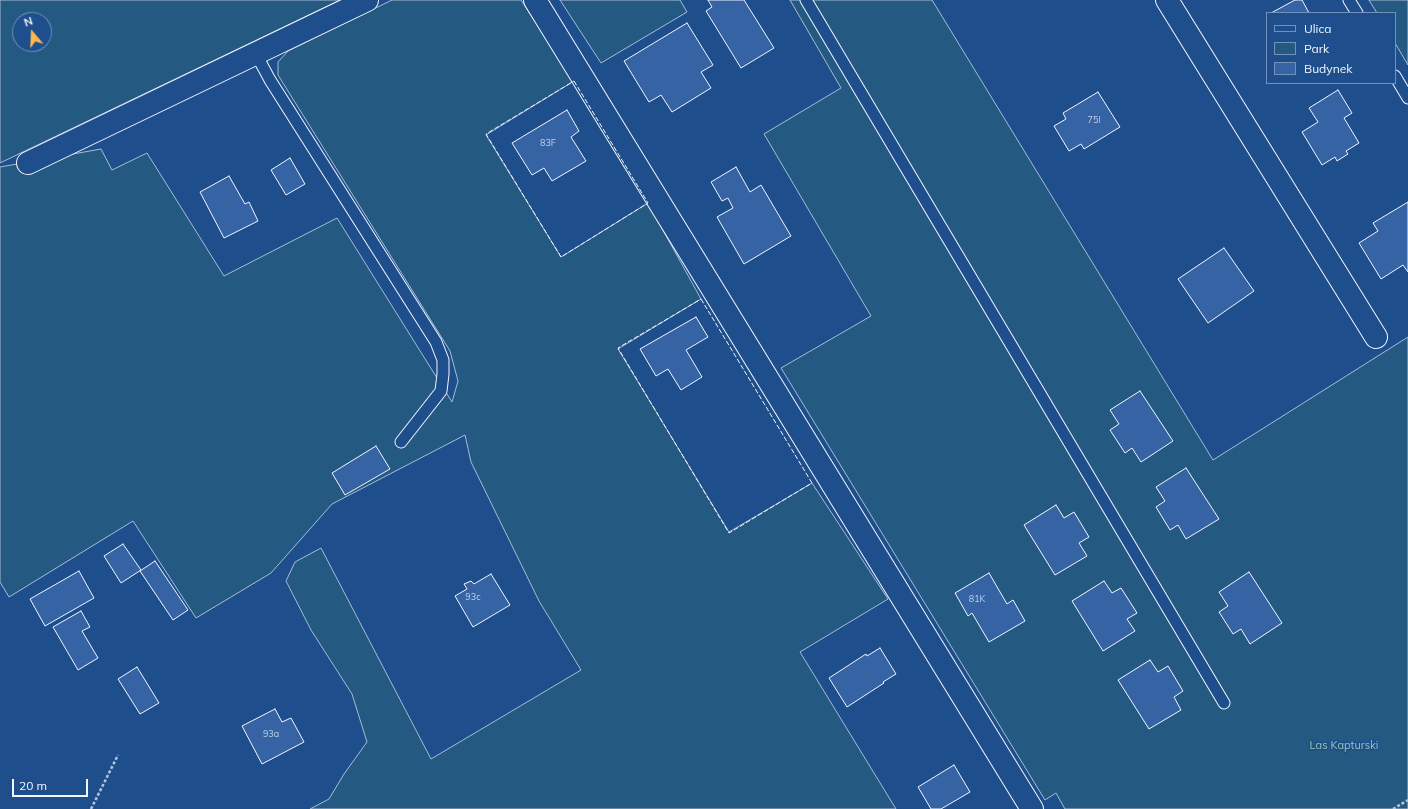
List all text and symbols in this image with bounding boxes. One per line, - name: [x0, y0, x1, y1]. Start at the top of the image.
- north arrow: [12, 12, 52, 52]
- legend: [1266, 12, 1396, 84]
- text: N: [22, 14, 35, 30]
- text: Ulica: [1304, 21, 1332, 36]
- text: Park: [1304, 41, 1329, 56]
- text: Budynek: [1304, 61, 1352, 76]
- house number: 75l: [1088, 115, 1100, 125]
- house number: 83F: [540, 138, 556, 148]
- house number: 93c: [465, 592, 481, 602]
- house number: 81K: [969, 594, 985, 604]
- house number: 93a: [263, 729, 279, 739]
- park label: Las Kapturski: [1310, 739, 1378, 753]
- scale bar: [14, 771, 90, 797]
- text: 20 m: [19, 778, 47, 793]

